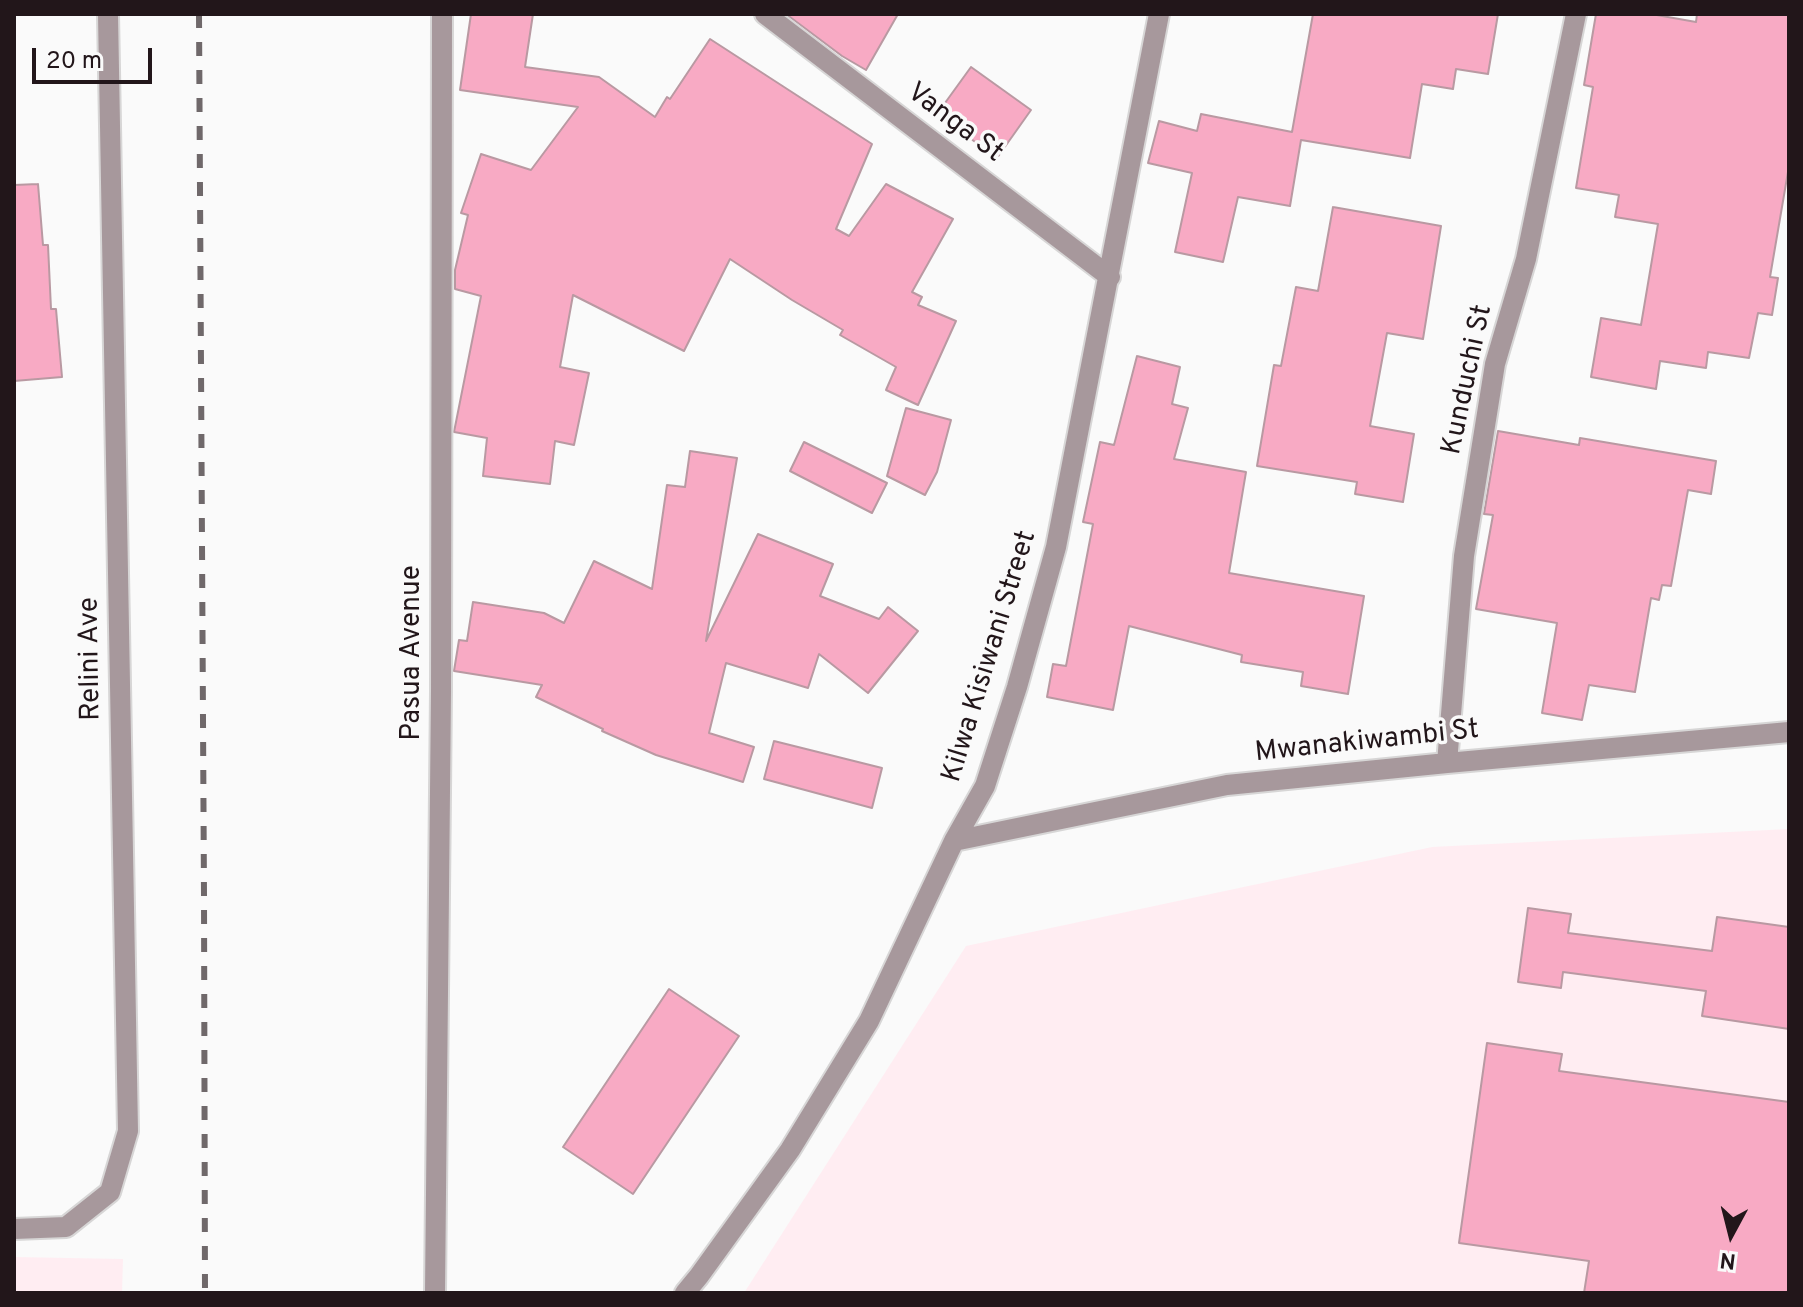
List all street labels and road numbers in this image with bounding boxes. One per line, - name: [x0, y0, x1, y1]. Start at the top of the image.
- street label: Vanga St: [899, 77, 1009, 171]
- street label: Kunduchi St: [1437, 302, 1501, 458]
- street label: Kilwa Kisiwani Street: [937, 527, 1045, 787]
- street label: Pasua Avenue: [396, 565, 430, 741]
- street label: Relini Ave: [74, 597, 110, 721]
- street label: Mwanakiwambi St: [1253, 715, 1481, 771]

